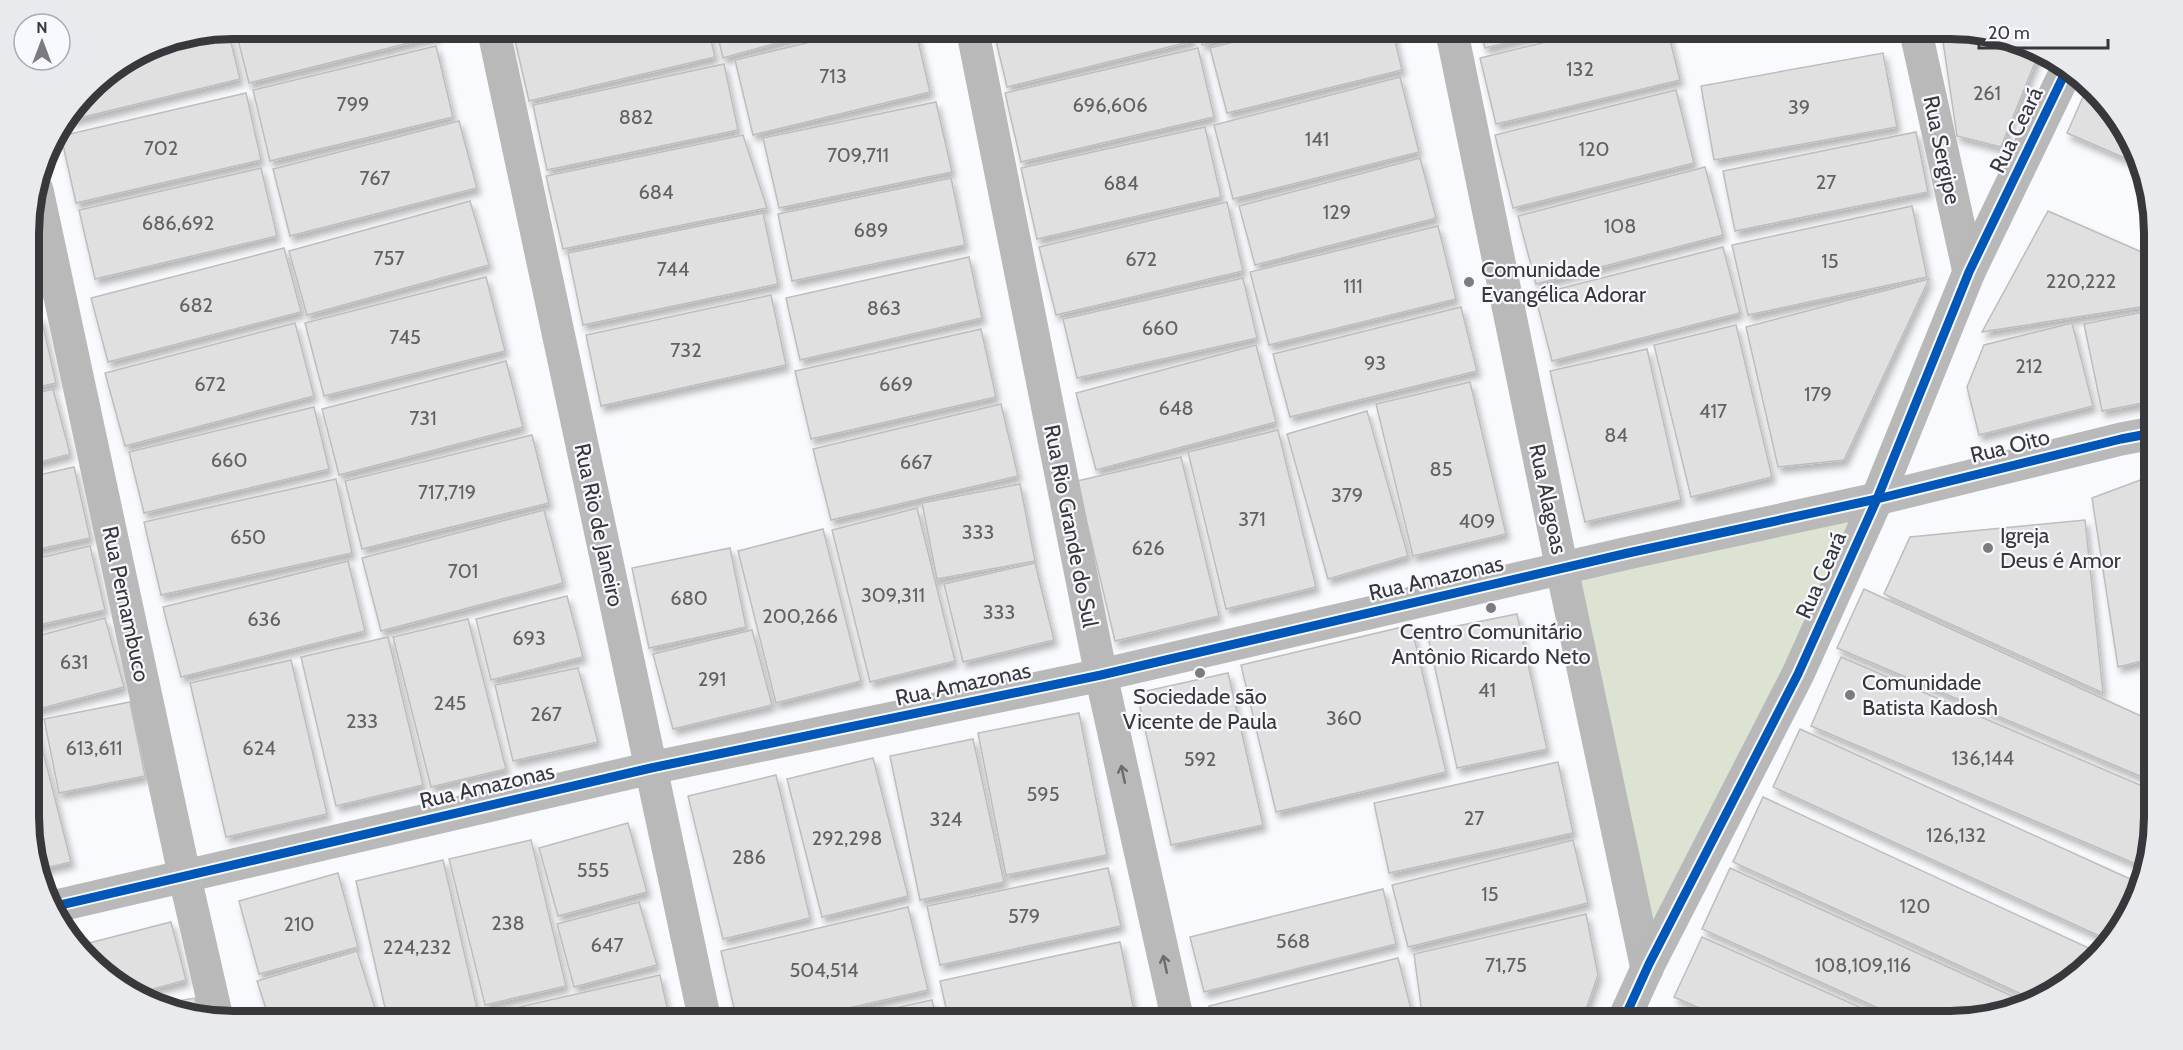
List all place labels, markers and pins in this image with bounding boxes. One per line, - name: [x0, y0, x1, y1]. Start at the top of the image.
- place label: Comunidade Evangélica Adorar: [1481, 256, 1646, 308]
- marker: Comunidade Evangélica Adorar: [1462, 275, 1476, 289]
- place label: Igreja Deus é Amor: [2000, 522, 2121, 574]
- marker: Igreja Deus é Amor: [1981, 541, 1995, 555]
- marker: Centro Comunitário Antônio Ricardo Neto: [1484, 601, 1498, 615]
- place label: Centro Comunitário Antônio Ricardo Neto: [1391, 618, 1591, 670]
- marker: Sociedade são Vicente de Paula: [1193, 666, 1207, 680]
- place label: Comunidade Batista Kadosh: [1862, 669, 1998, 721]
- place label: Sociedade são Vicente de Paula: [1123, 683, 1278, 735]
- marker: Comunidade Batista Kadosh: [1843, 688, 1857, 702]

